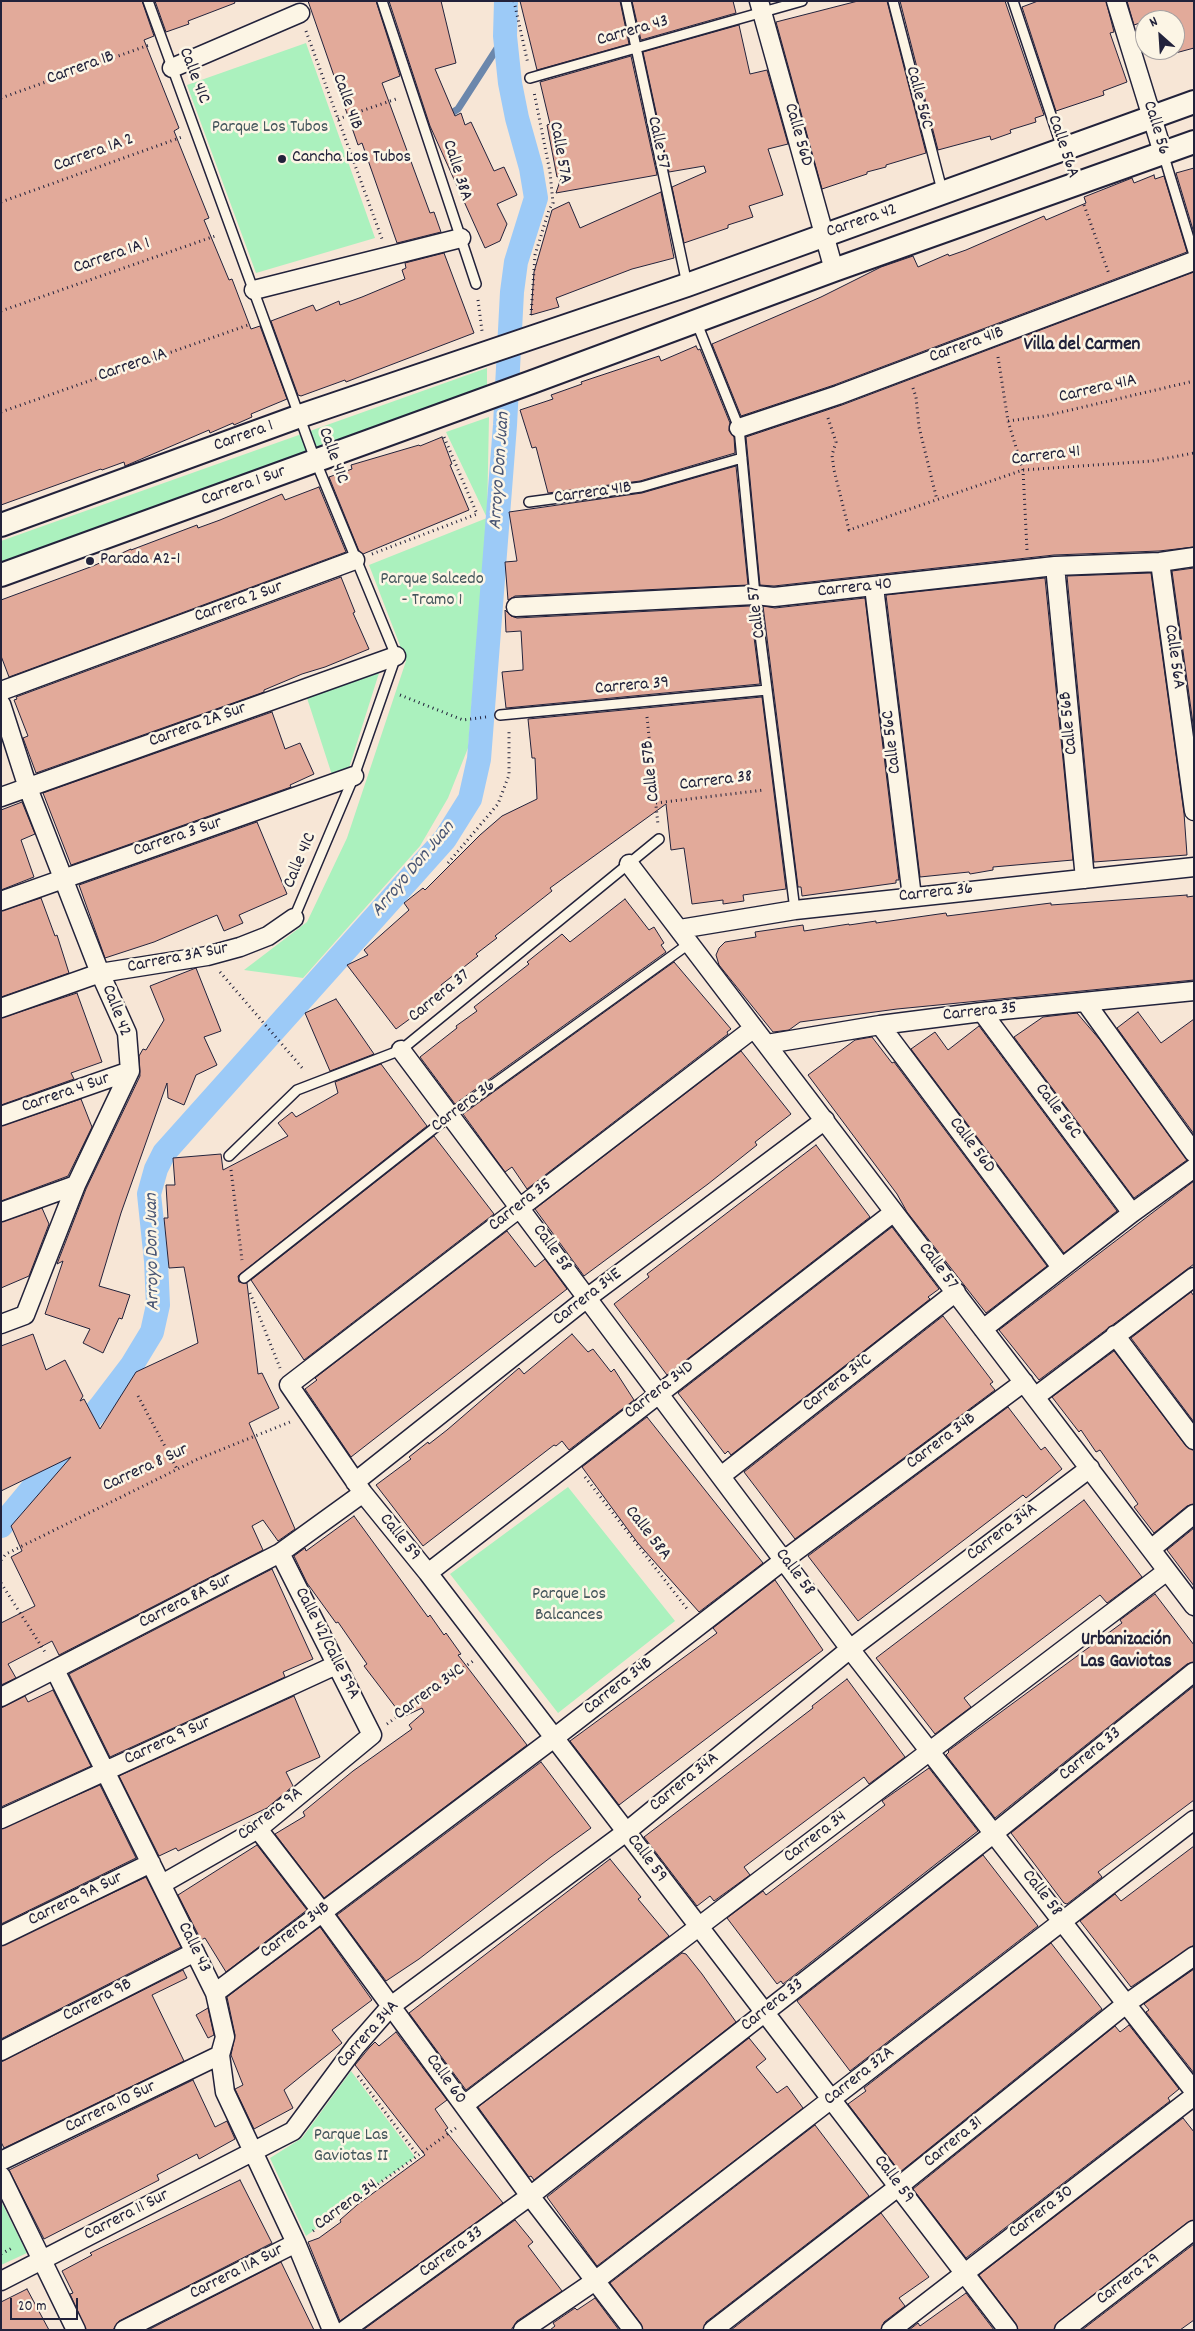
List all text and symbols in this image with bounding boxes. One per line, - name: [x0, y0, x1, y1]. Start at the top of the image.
- north arrow: [1135, 10, 1185, 60]
- street label: Carrera 43: [595, 12, 671, 52]
- text: N: [1146, 12, 1161, 33]
- street label: Calle 41C: [172, 45, 214, 107]
- street label: Carrera 1B: [44, 47, 118, 91]
- street label: Calle 56C: [899, 64, 937, 132]
- street label: Calle 41B: [326, 71, 366, 133]
- street label: Calle 56: [1137, 98, 1173, 158]
- street label: Calle 56D: [778, 101, 816, 169]
- street label: Calle 56A: [1041, 113, 1083, 181]
- street label: Calle 57: [641, 115, 673, 171]
- park label: Parque Los Tubos: [212, 118, 328, 140]
- street label: Calle 57A: [543, 120, 575, 186]
- street label: Carrera 1A 2: [51, 130, 137, 178]
- street label: Calle 38A: [436, 138, 476, 204]
- place label: Cancha Los Tubos: [292, 148, 411, 170]
- marker: Cancha Los Tubos: [276, 153, 288, 165]
- street label: Carrera 42: [824, 200, 900, 244]
- street label: Carrera 1A 1: [71, 234, 153, 280]
- street label: Carrera 41B: [927, 323, 1007, 369]
- district label: Villa del Carmen: [1024, 335, 1140, 357]
- street label: Carrera 1A: [96, 344, 170, 388]
- street label: Carrera 41A: [1057, 371, 1139, 409]
- water label: Arroyo Don Juan: [486, 412, 516, 530]
- street label: Carrera 1: [211, 416, 277, 458]
- street label: Calle 41C: [312, 425, 352, 487]
- street label: Carrera 41: [1010, 442, 1082, 472]
- street label: Carrera 1 Sur: [199, 462, 289, 512]
- street label: Carrera 41B: [553, 478, 633, 510]
- place label: Parada A2-1: [100, 550, 181, 572]
- marker: Parada A2-1: [84, 555, 96, 567]
- park label: Parque Salcedo - Tramo 1: [380, 570, 484, 612]
- street label: Carrera 40: [817, 574, 893, 604]
- street label: Carrera 2 Sur: [192, 577, 286, 629]
- street label: Calle 57: [744, 584, 772, 640]
- street label: Calle 56A: [1158, 623, 1188, 691]
- street label: Carrera 39: [594, 673, 670, 701]
- street label: Calle 56B: [1056, 690, 1084, 756]
- street label: Carrera 2A Sur: [146, 698, 250, 754]
- street label: Calle 56C: [878, 709, 908, 775]
- street label: Calle 57B: [638, 739, 666, 803]
- street label: Carrera 38: [678, 767, 754, 797]
- street label: Carrera 3 Sur: [131, 813, 225, 863]
- water label: Arroyo Don Juan: [367, 818, 461, 922]
- street label: Calle 41C: [280, 830, 322, 892]
- street label: Carrera 36: [898, 879, 974, 909]
- street label: Carrera 3A Sur: [126, 939, 230, 979]
- street label: Carrera 37: [405, 966, 475, 1028]
- street label: Calle 42: [95, 982, 135, 1040]
- street label: Carrera 35: [942, 998, 1018, 1028]
- street label: Carrera 4 Sur: [19, 1069, 113, 1119]
- street label: Carrera 36: [428, 1076, 500, 1138]
- street label: Calle 56C: [1029, 1080, 1085, 1144]
- street label: Calle 56D: [943, 1114, 999, 1178]
- street label: Carrera 35: [485, 1175, 557, 1237]
- water label: Arroyo Don Juan: [142, 1193, 166, 1311]
- street label: Calle 58: [527, 1221, 575, 1277]
- street label: Calle 57: [912, 1239, 962, 1295]
- street label: Carrera 34E: [549, 1264, 627, 1332]
- street label: Carrera 34C: [799, 1350, 877, 1418]
- street label: Carrera 34D: [621, 1357, 699, 1425]
- street label: Carrera 34B: [903, 1409, 981, 1475]
- street label: Carrera 8 Sur: [100, 1440, 192, 1498]
- street label: Carrera 34A: [963, 1499, 1043, 1567]
- street label: Calle 58A: [619, 1502, 675, 1566]
- street label: Calle 59: [373, 1510, 425, 1566]
- street label: Calle 58: [769, 1545, 819, 1601]
- street label: Carrera 8A Sur: [136, 1569, 236, 1635]
- street label: Calle 42/Calle 59A: [289, 1584, 363, 1704]
- park label: Parque Los Balcances: [532, 1585, 606, 1628]
- district label: Urbanización Las Gaviotas: [1080, 1630, 1172, 1674]
- street label: Carrera 34B: [580, 1653, 658, 1721]
- street label: Carrera 34C: [390, 1660, 470, 1726]
- street label: Carrera 9 Sur: [121, 1713, 215, 1771]
- street label: Carrera 33: [1056, 1723, 1126, 1787]
- street label: Carrera 34A: [646, 1748, 724, 1818]
- street label: Carrera 9A: [234, 1784, 308, 1846]
- street label: Carrera 34: [780, 1807, 852, 1869]
- street label: Calle 59: [621, 1831, 671, 1887]
- street label: Calle 58: [1016, 1866, 1066, 1922]
- street label: Carrera 9A Sur: [25, 1868, 127, 1932]
- street label: Carrera 34B: [257, 1898, 335, 1964]
- street label: Calle 43: [172, 1919, 214, 1977]
- street label: Carrera 9B: [60, 1974, 136, 2028]
- street label: Carrera 33: [737, 1975, 809, 2037]
- street label: Carrera 34A: [333, 1997, 405, 2073]
- street label: Carrera 32A: [820, 2043, 900, 2111]
- street label: Calle 60: [420, 2051, 470, 2109]
- street label: Carrera 10 Sur: [62, 2077, 160, 2139]
- street label: Carrera 31: [920, 2113, 988, 2173]
- park label: Parque Las Gaviotas II: [314, 2126, 388, 2168]
- street label: Calle 59: [868, 2152, 918, 2208]
- street label: Carrera 34: [311, 2176, 383, 2236]
- street label: Carrera 30: [1005, 2182, 1079, 2244]
- street label: Carrera 11 Sur: [81, 2185, 173, 2247]
- street label: Carrera 33: [416, 2223, 488, 2283]
- street label: Carrera 11A Sur: [187, 2240, 287, 2306]
- street label: Carrera 29: [1093, 2249, 1165, 2311]
- scale bar: [12, 2288, 80, 2320]
- text: 20 m: [18, 2296, 46, 2318]

